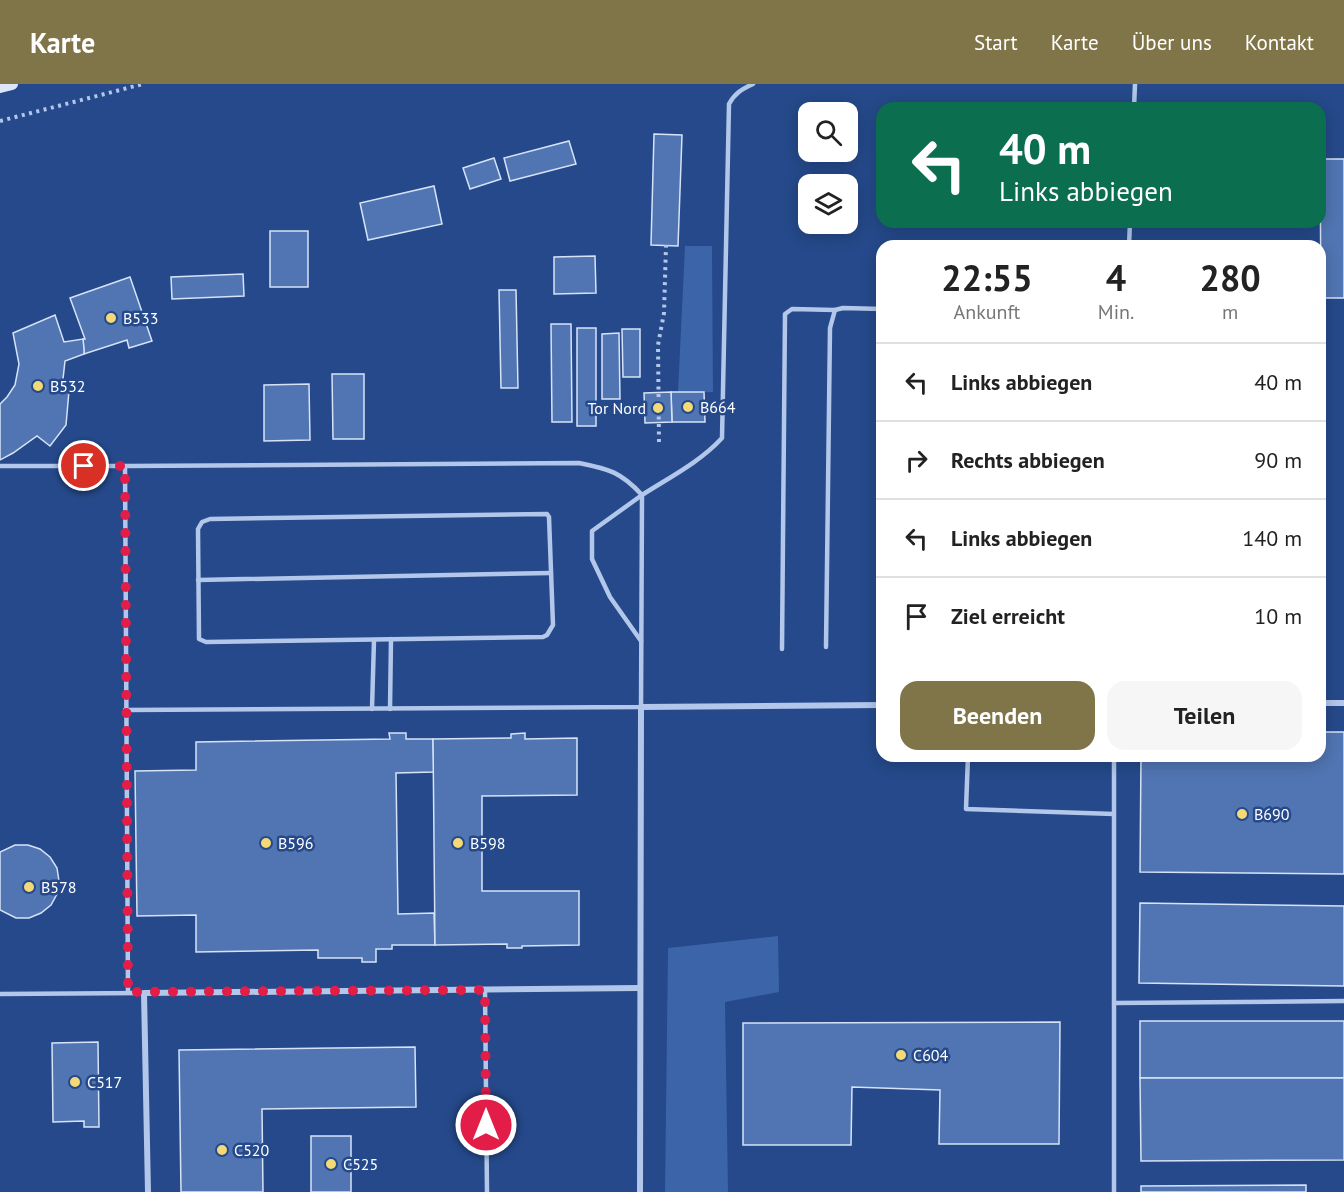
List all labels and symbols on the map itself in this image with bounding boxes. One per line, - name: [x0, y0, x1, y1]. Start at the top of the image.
- place label: B533: [123, 308, 159, 328]
- marker: B533: [104, 311, 118, 325]
- place label: B532: [50, 376, 86, 396]
- marker: B532: [31, 379, 45, 393]
- place label: B664: [700, 397, 736, 417]
- place label: Tor Nord: [587, 398, 646, 418]
- marker: B664: [681, 400, 695, 414]
- marker: Tor Nord: [651, 401, 665, 415]
- pin: [58, 440, 109, 491]
- place label: B690: [1254, 804, 1290, 824]
- marker: B690: [1235, 807, 1249, 821]
- place label: B596: [278, 833, 314, 853]
- place label: B598: [470, 833, 506, 853]
- marker: B596: [259, 836, 273, 850]
- marker: B598: [451, 836, 465, 850]
- place label: B578: [41, 877, 77, 897]
- marker: B578: [22, 880, 36, 894]
- place label: C604: [913, 1045, 949, 1065]
- marker: C604: [894, 1048, 908, 1062]
- place label: C517: [87, 1072, 122, 1092]
- marker: C517: [68, 1075, 82, 1089]
- position arrow: [454, 1093, 518, 1157]
- place label: C520: [234, 1140, 270, 1160]
- marker: C520: [215, 1143, 229, 1157]
- place label: C525: [343, 1154, 378, 1174]
- marker: C525: [324, 1157, 338, 1171]

